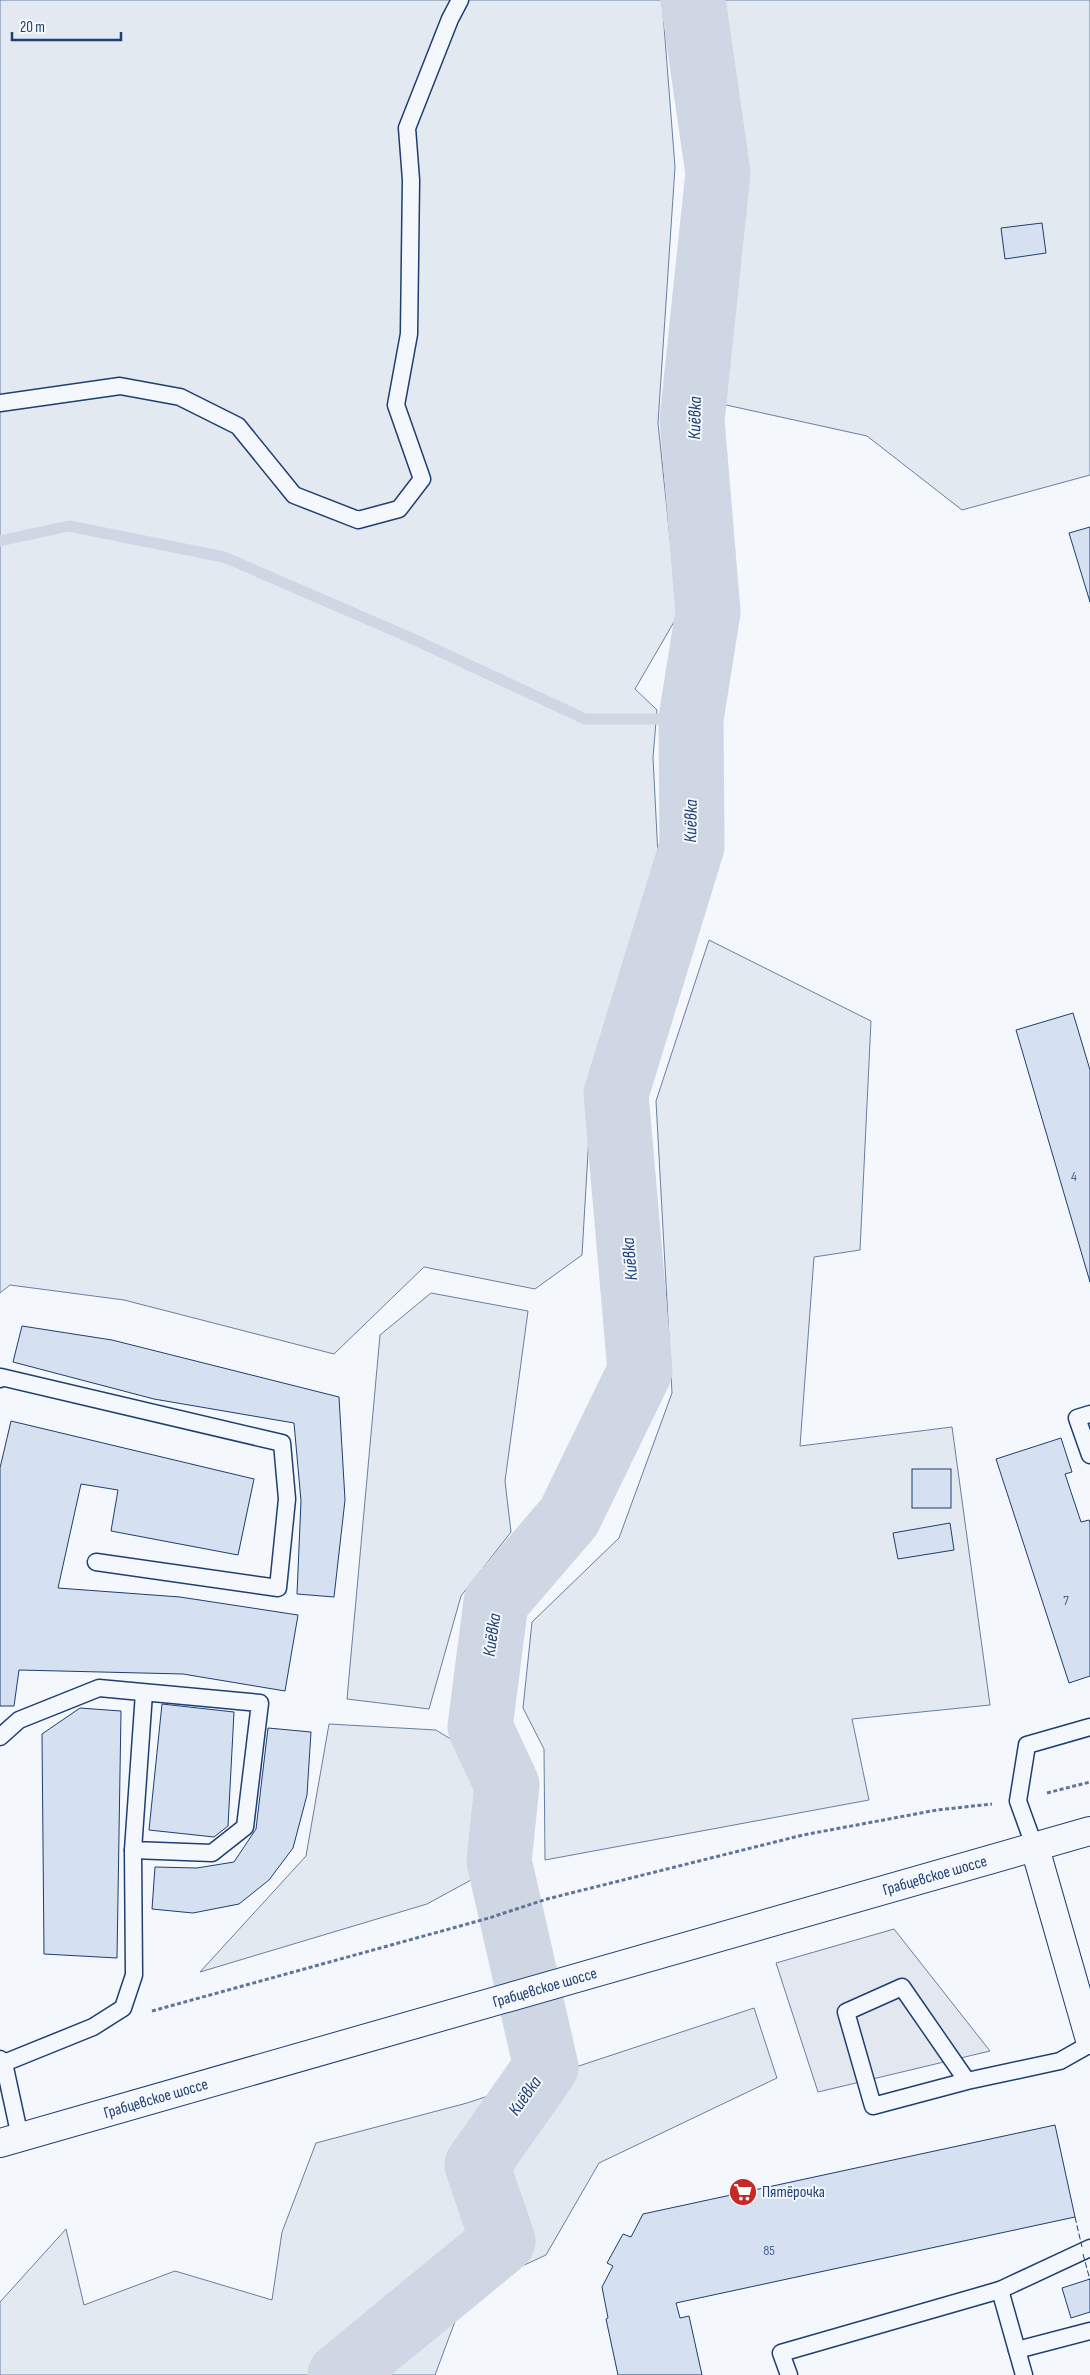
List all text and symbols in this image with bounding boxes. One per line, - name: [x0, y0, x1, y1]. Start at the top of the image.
- scale bar: [12, 10, 121, 42]
- text: 20 m: [20, 18, 45, 37]
- water label: Киёвка: [684, 396, 706, 440]
- water label: Киёвка: [680, 799, 702, 843]
- house number: 4: [1071, 1168, 1077, 1185]
- water label: Киёвка: [618, 1236, 642, 1281]
- house number: 7: [1063, 1592, 1069, 1609]
- water label: Киёвка: [479, 1611, 506, 1658]
- street label: Грабцевское шоссе: [881, 1852, 989, 1900]
- street label: Грабцевское шоссе: [491, 1964, 599, 2012]
- water label: Киёвка: [504, 2072, 546, 2120]
- street label: Грабцевское шоссе: [102, 2075, 210, 2123]
- supermarket icon: Пятёрочка: [728, 2177, 758, 2207]
- place label: Пятёрочка: [762, 2183, 825, 2202]
- house number: 85: [763, 2242, 775, 2259]

